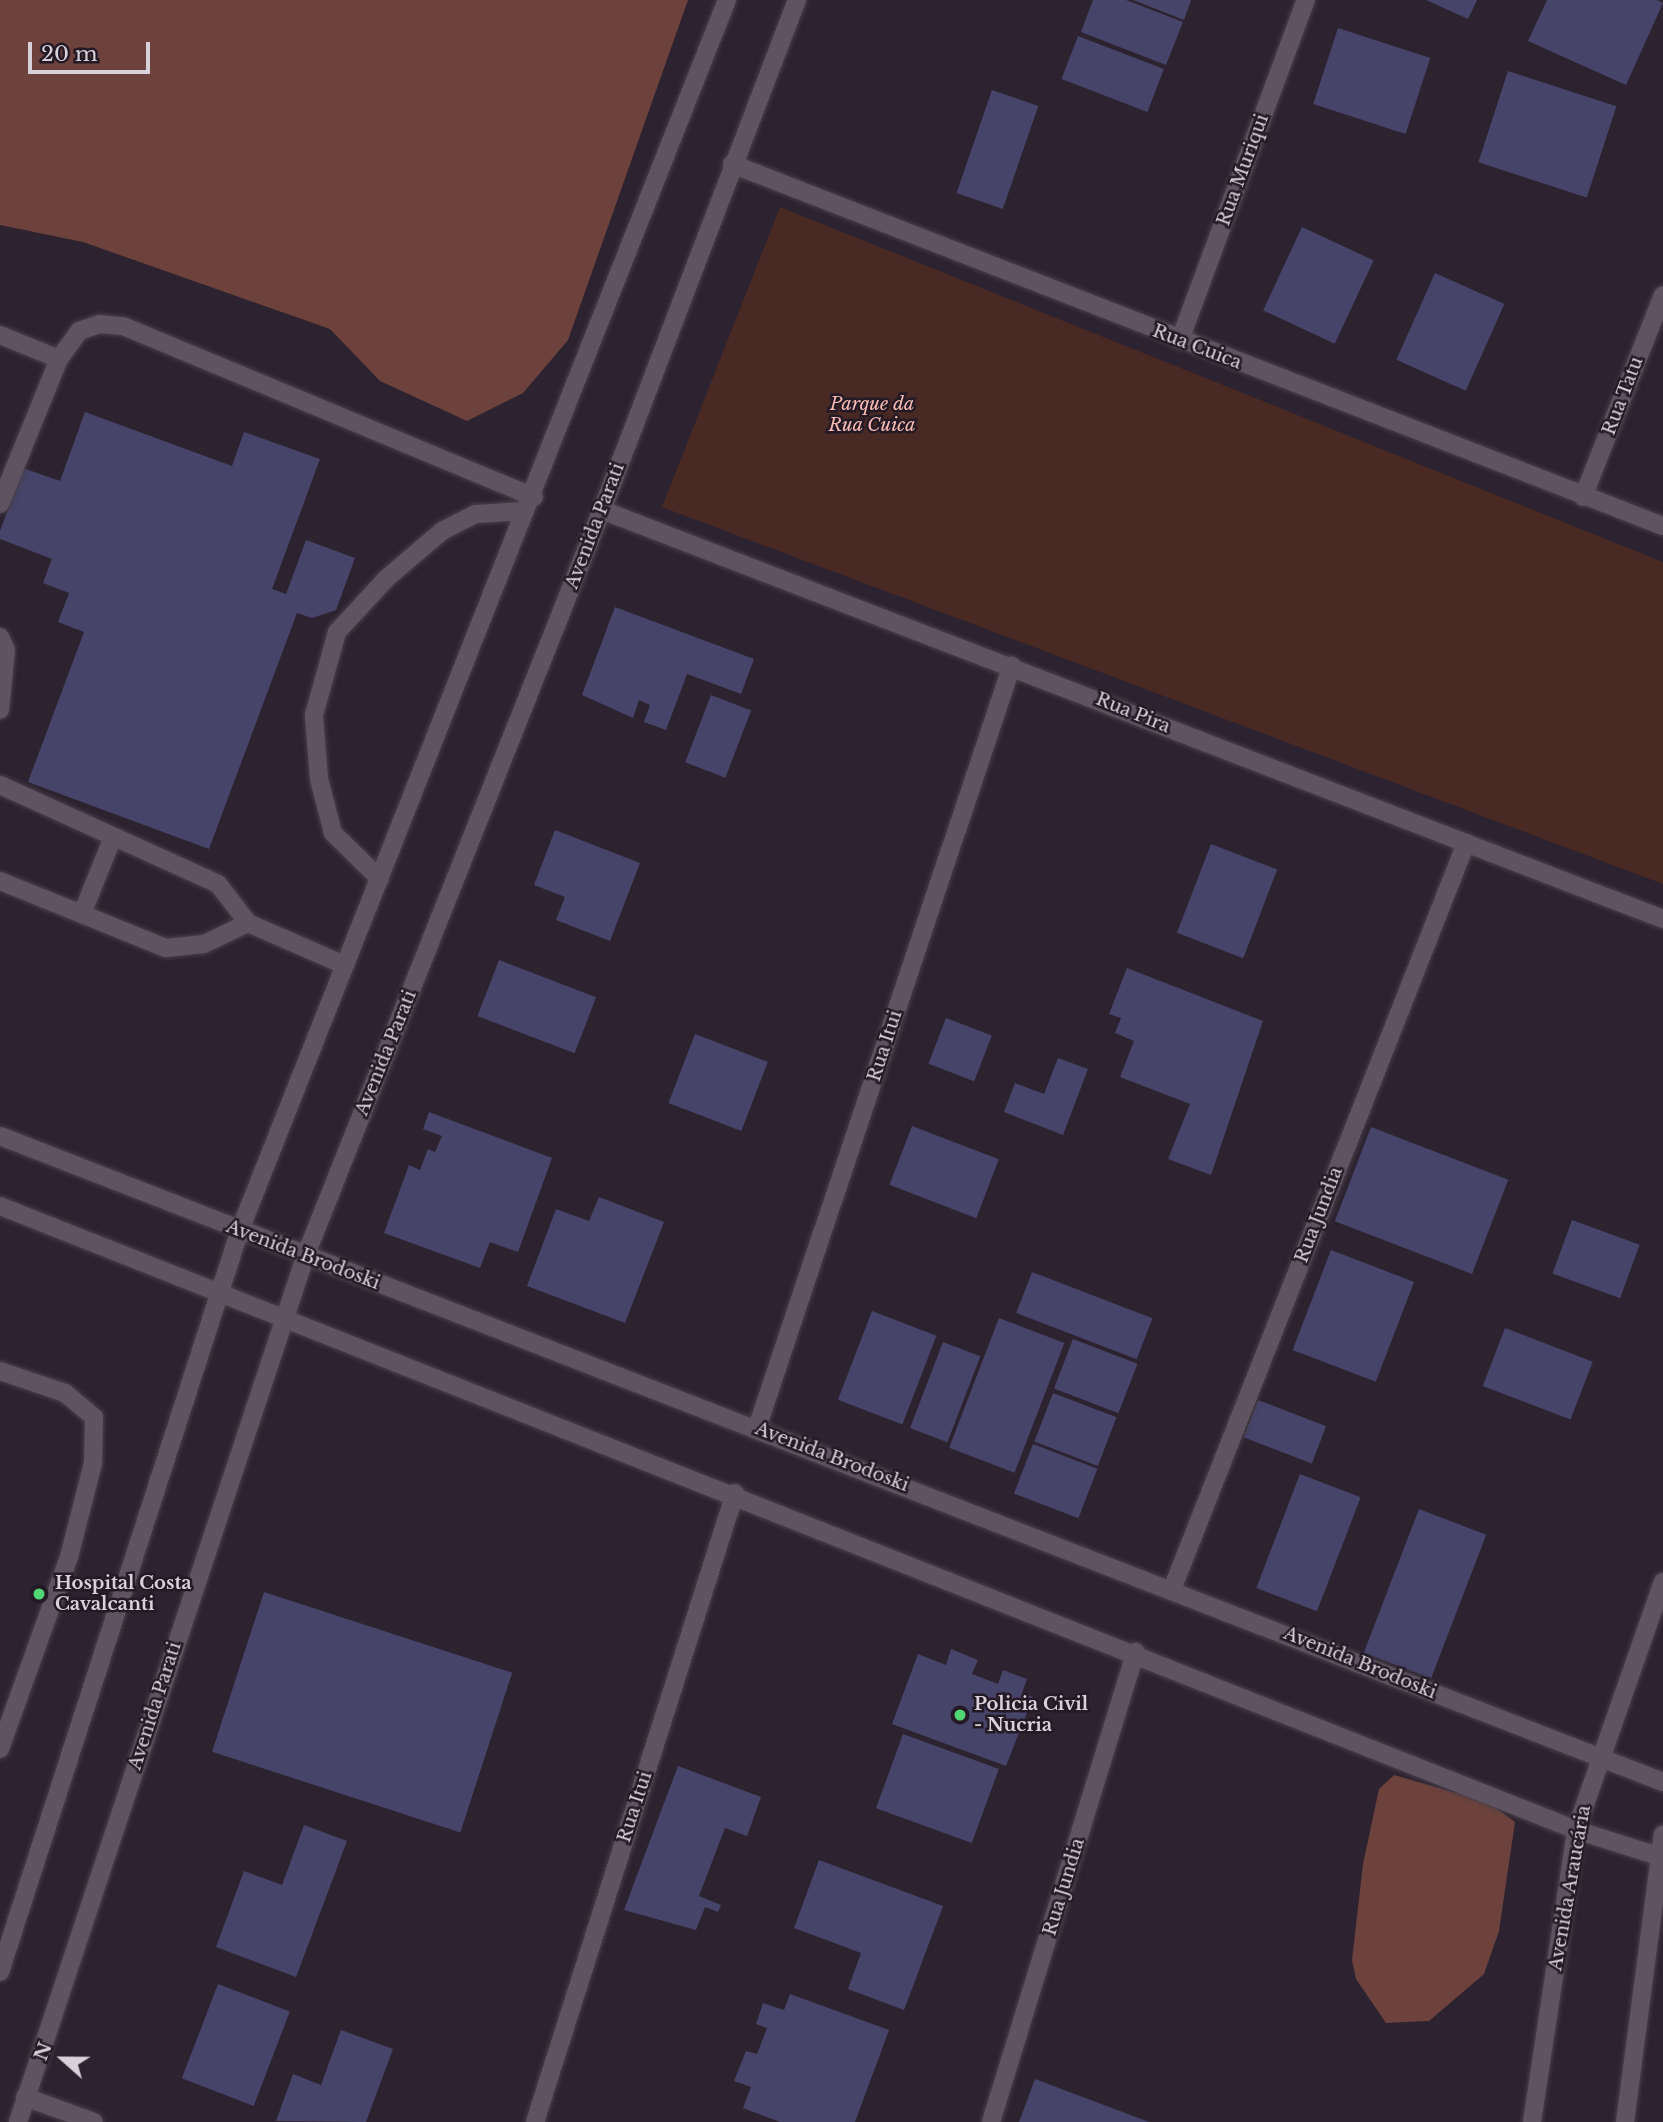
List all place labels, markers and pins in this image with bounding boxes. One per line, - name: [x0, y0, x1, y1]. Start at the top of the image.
- place label: Hospital Costa Cavalcanti: [55, 1573, 192, 1616]
- marker: Hospital Costa Cavalcanti: [29, 1584, 49, 1604]
- place label: Policia Civil - Nucria: [974, 1694, 1088, 1736]
- marker: Policia Civil - Nucria: [952, 1707, 968, 1723]

